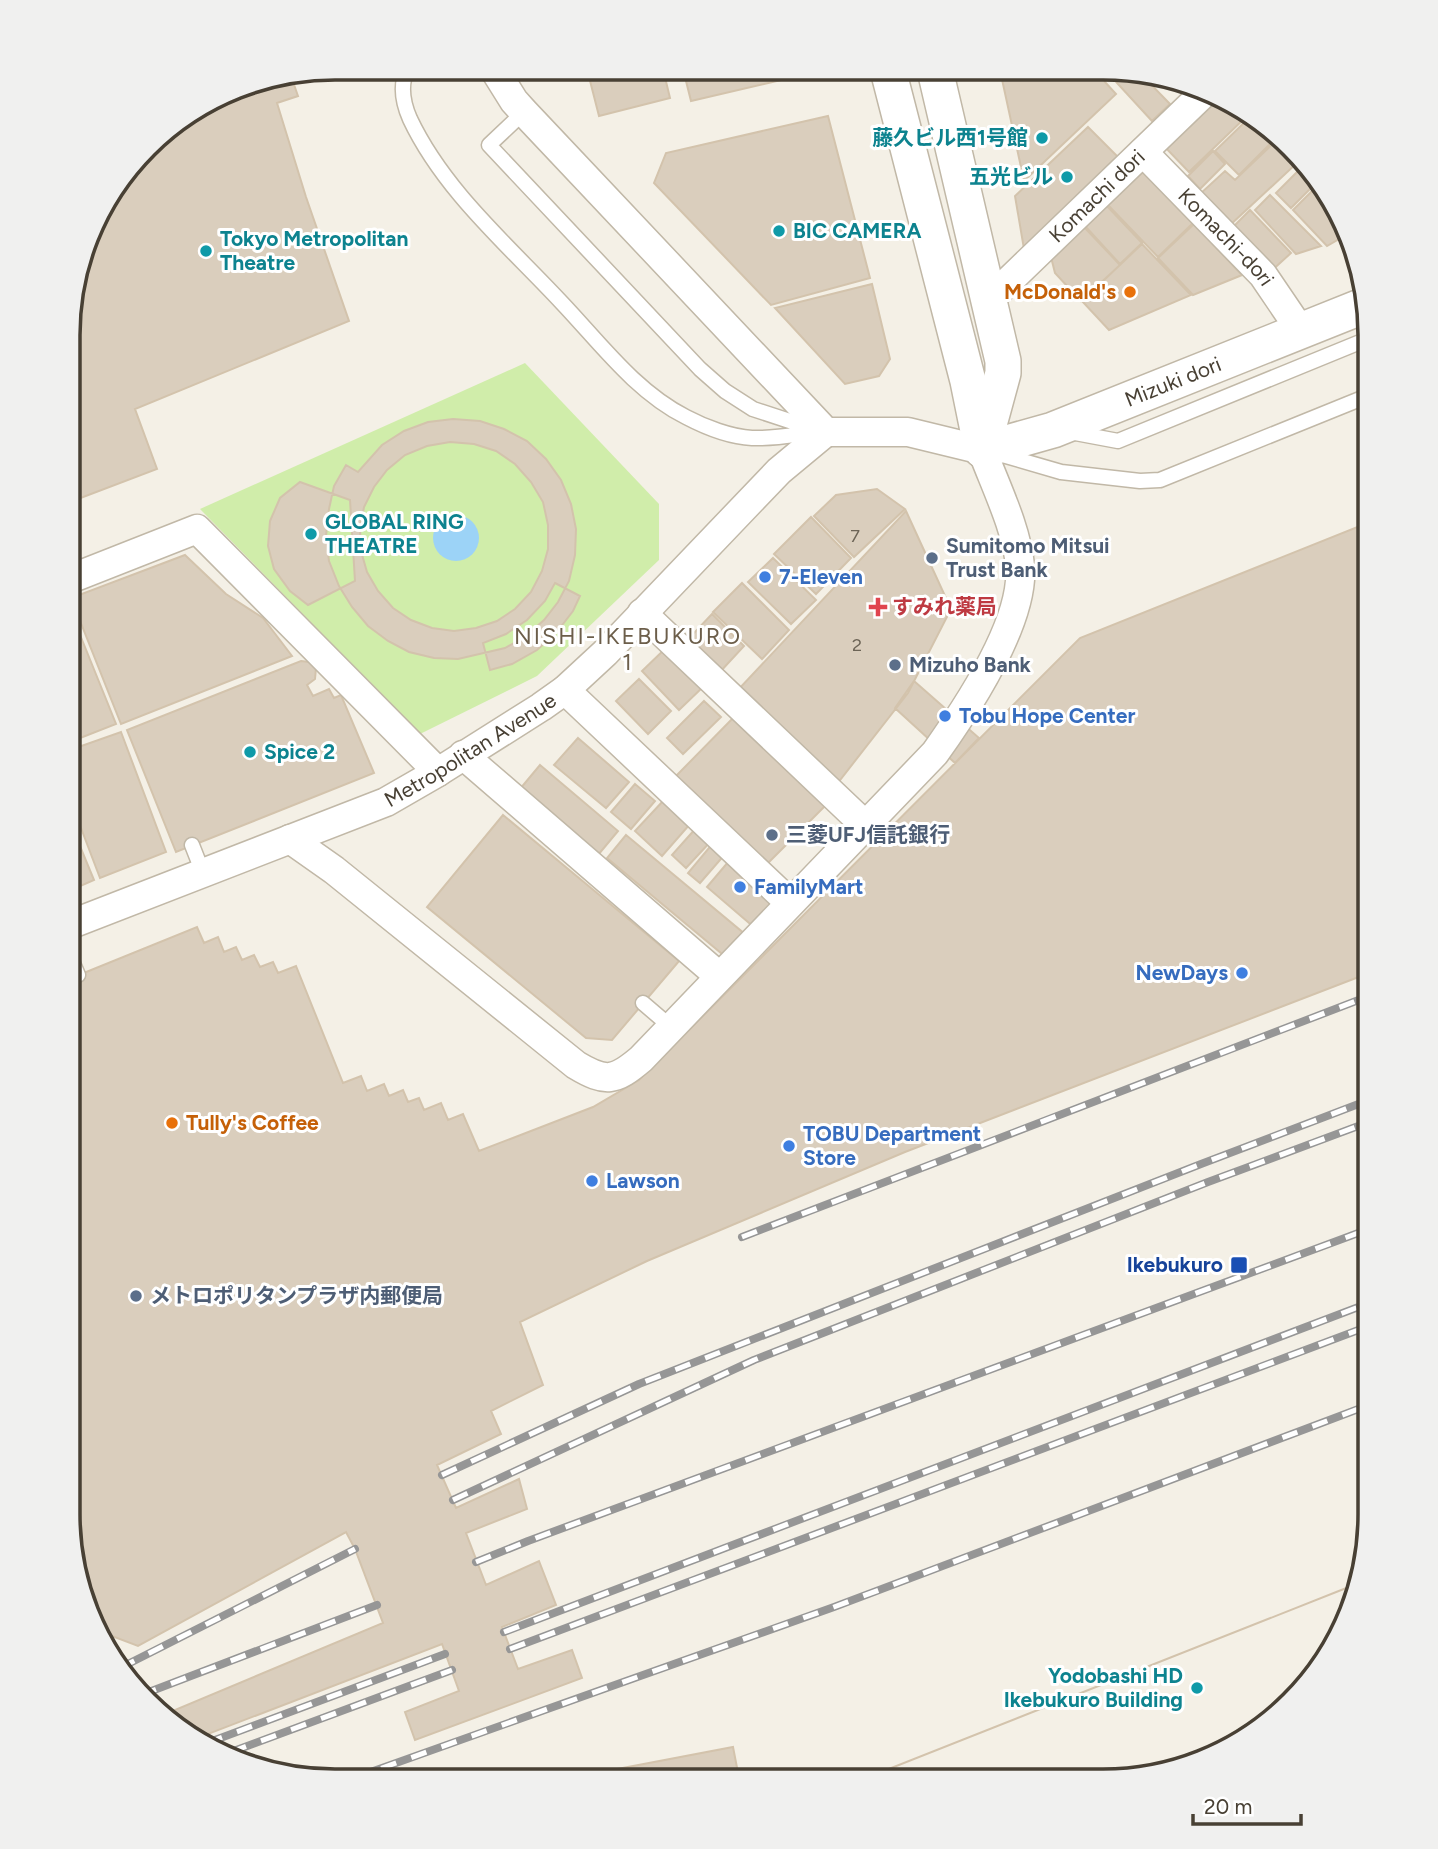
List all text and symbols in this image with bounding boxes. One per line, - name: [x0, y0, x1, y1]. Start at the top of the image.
- place label: 藤久ビル西1号館: [872, 125, 1028, 150]
- marker: 藤久ビル西1号館: [1034, 130, 1050, 146]
- street label: Komachi dori: [1044, 144, 1150, 247]
- place label: 五光ビル: [969, 164, 1053, 189]
- marker: 五光ビル: [1059, 169, 1075, 185]
- street label: Komachi-dori: [1173, 183, 1280, 290]
- place label: BIC CAMERA: [793, 218, 921, 243]
- marker: BIC CAMERA: [771, 223, 787, 239]
- place label: Tokyo Metropolitan Theatre: [220, 226, 408, 275]
- marker: Tokyo Metropolitan Theatre: [198, 243, 214, 259]
- place label: McDonald's: [1004, 279, 1116, 304]
- marker: McDonald's: [1122, 284, 1138, 300]
- street label: Mizuki dori: [1121, 351, 1225, 412]
- place label: GLOBAL RING THEATRE: [325, 509, 464, 558]
- house number: 7: [850, 525, 860, 547]
- marker: GLOBAL RING THEATRE: [303, 526, 319, 542]
- place label: Sumitomo Mitsui Trust Bank: [946, 533, 1110, 582]
- marker: Sumitomo Mitsui Trust Bank: [924, 550, 940, 566]
- place label: 7-Eleven: [779, 564, 863, 589]
- marker: 7-Eleven: [757, 569, 773, 585]
- place label: すみれ薬局: [892, 594, 997, 619]
- marker: すみれ薬局: [870, 599, 886, 615]
- district label: NISHI-IKEBUKURO 1: [514, 622, 742, 676]
- house number: 2: [852, 634, 862, 656]
- place label: Mizuho Bank: [909, 652, 1032, 677]
- marker: Mizuho Bank: [887, 657, 903, 673]
- street label: Metropolitan Avenue: [380, 687, 561, 812]
- place label: Tobu Hope Center: [959, 703, 1135, 728]
- marker: Tobu Hope Center: [937, 708, 953, 724]
- place label: Spice 2: [264, 739, 335, 764]
- marker: Spice 2: [242, 744, 258, 760]
- place label: 三菱UFJ信託銀行: [786, 822, 950, 847]
- marker: 三菱UFJ信託銀行: [764, 827, 780, 843]
- place label: FamilyMart: [754, 874, 863, 899]
- marker: FamilyMart: [732, 879, 748, 895]
- place label: NewDays: [1136, 960, 1228, 985]
- marker: NewDays: [1234, 965, 1250, 981]
- place label: Tully's Coffee: [186, 1110, 319, 1135]
- marker: Tully's Coffee: [164, 1115, 180, 1131]
- place label: TOBU Department Store: [803, 1121, 981, 1170]
- marker: TOBU Department Store: [781, 1138, 797, 1154]
- place label: Lawson: [606, 1168, 680, 1193]
- marker: Lawson: [584, 1173, 600, 1189]
- place label: Ikebukuro: [1127, 1252, 1223, 1277]
- marker: Ikebukuro: [1229, 1255, 1249, 1275]
- place label: メトロポリタンプラザ内郵便局: [150, 1283, 443, 1308]
- marker: メトロポリタンプラザ内郵便局: [128, 1288, 144, 1304]
- place label: Yodobashi HD Ikebukuro Building: [1004, 1663, 1183, 1712]
- marker: Yodobashi HD Ikebukuro Building: [1189, 1680, 1205, 1696]
- scale bar: [1193, 1783, 1302, 1827]
- text: 20 m: [1204, 1794, 1252, 1819]

